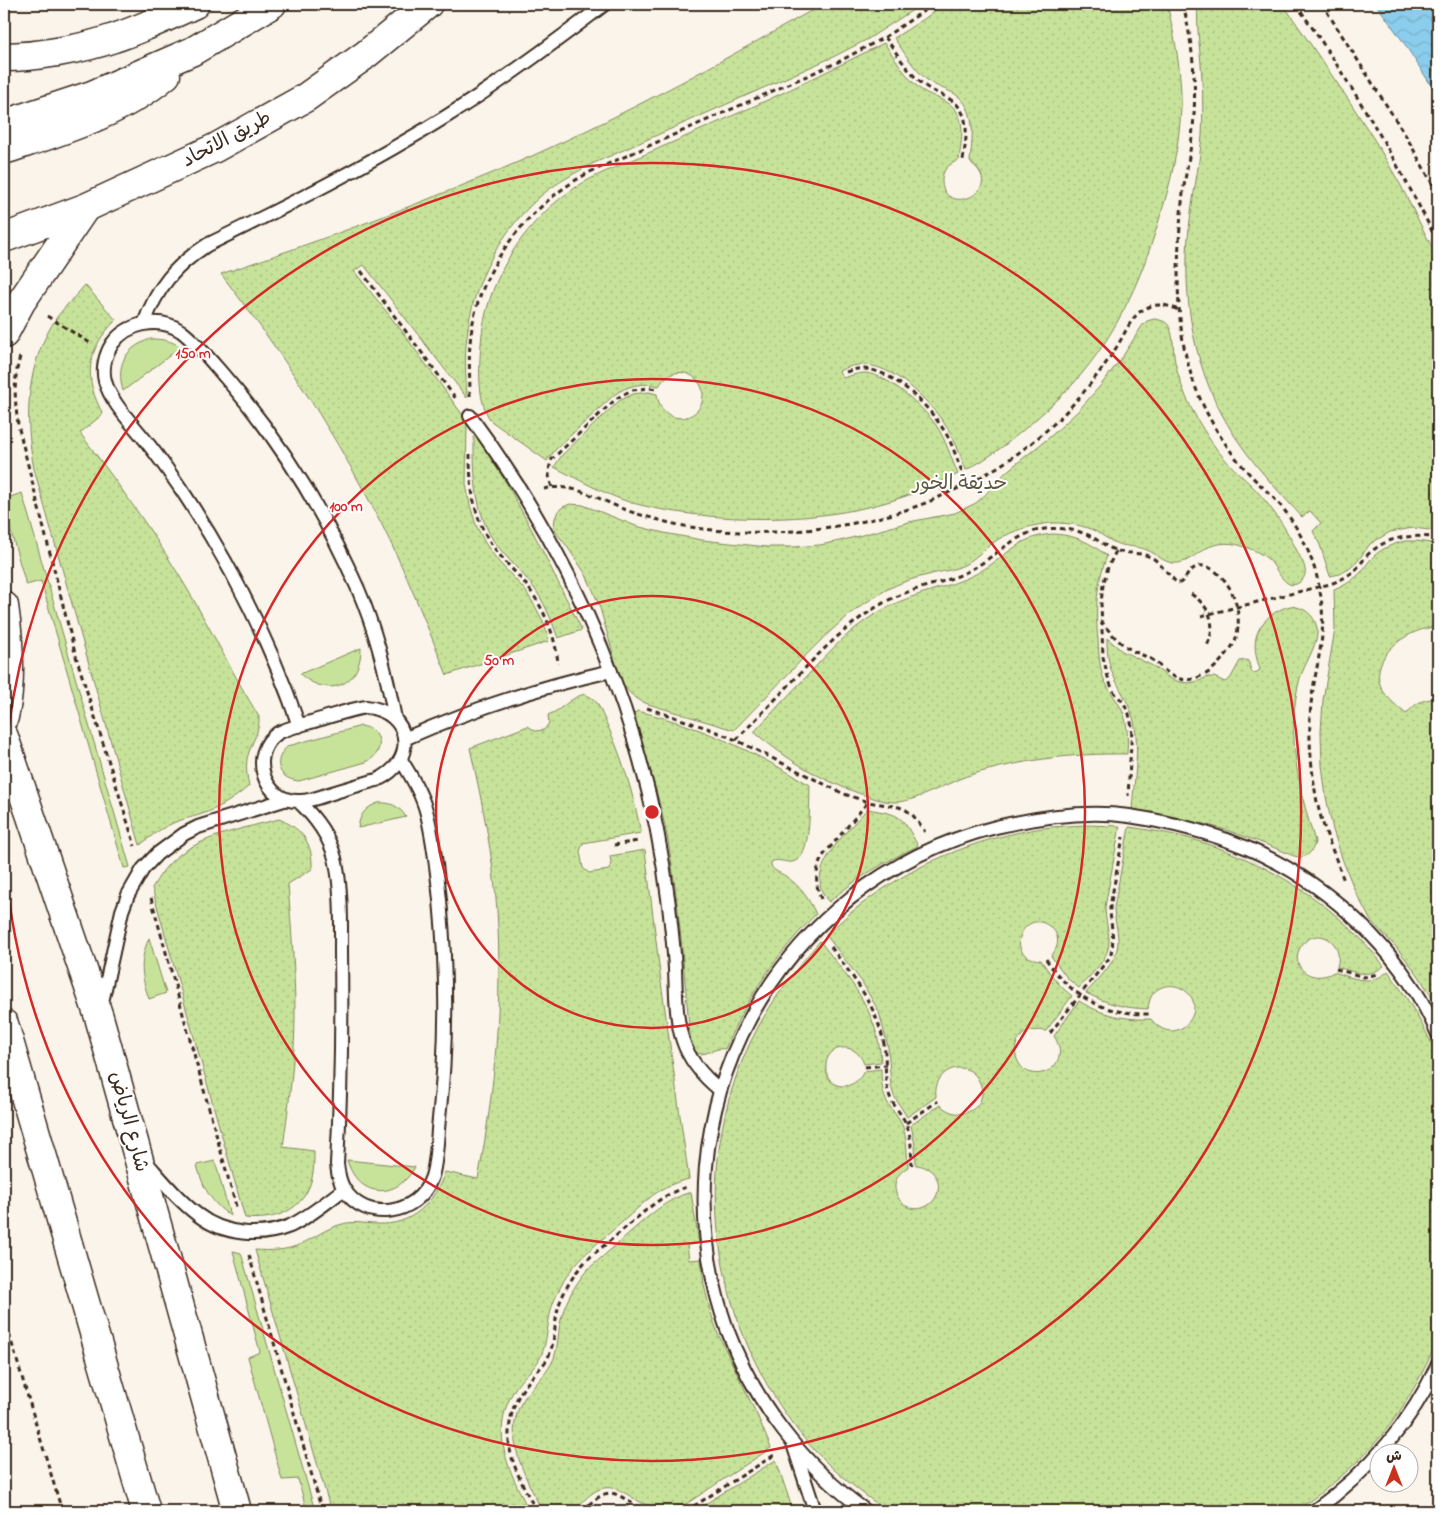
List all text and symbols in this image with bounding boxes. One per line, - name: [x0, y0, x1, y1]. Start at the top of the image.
- street label: طريق الاتحاد: [177, 104, 277, 176]
- text: 150 m: [175, 343, 211, 365]
- park label: حديقة الخور: [911, 470, 1007, 499]
- text: 100 m: [329, 496, 363, 518]
- text: 50 m: [484, 650, 515, 672]
- centre of rings: [643, 803, 661, 821]
- street label: شارع الرياض: [101, 1068, 155, 1176]
- north arrow: [1370, 1442, 1420, 1492]
- text: ش: [1386, 1446, 1402, 1467]

